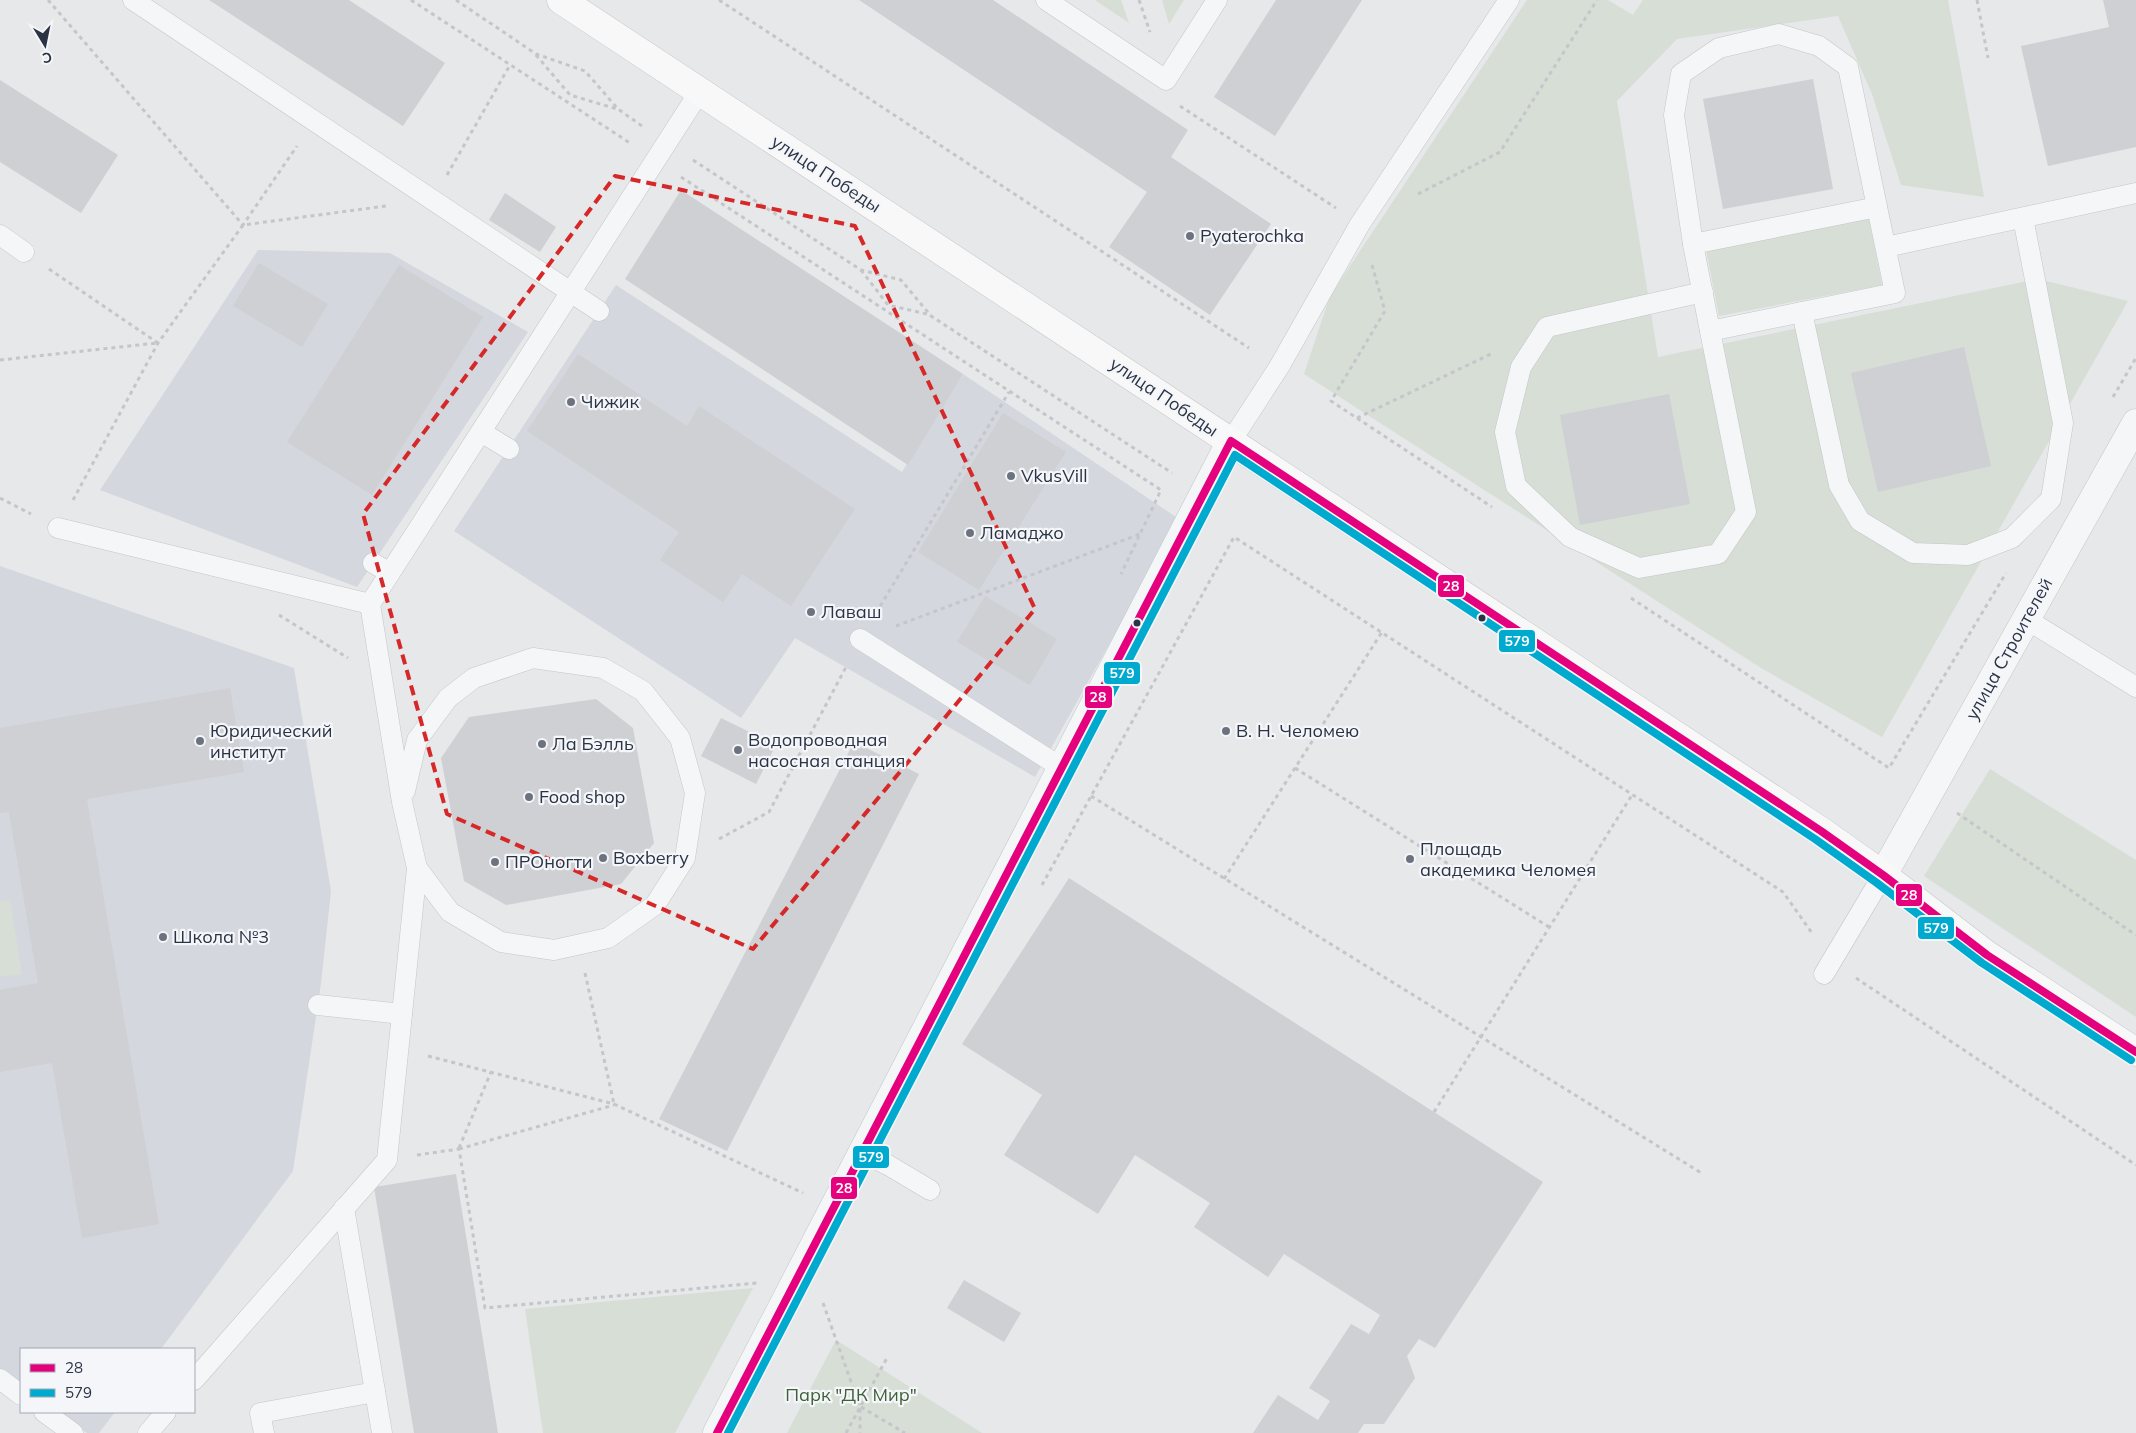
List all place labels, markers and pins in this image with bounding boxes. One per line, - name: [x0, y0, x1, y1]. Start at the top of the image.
- place label: Pyaterochka: [1200, 224, 1304, 247]
- marker: Pyaterochka: [1184, 230, 1196, 242]
- place label: Чижик: [581, 390, 639, 413]
- marker: Чижик: [565, 396, 577, 408]
- place label: VkusVill: [1021, 464, 1088, 487]
- marker: VkusVill: [1005, 470, 1017, 482]
- place label: Ламаджо: [980, 521, 1064, 544]
- marker: Ламаджо: [964, 527, 976, 539]
- place label: Лаваш: [821, 600, 881, 623]
- marker: Лаваш: [805, 606, 817, 618]
- unlabelled marker: [1477, 613, 1487, 623]
- unlabelled marker: [1132, 618, 1142, 628]
- place label: Юридический институт: [210, 719, 332, 763]
- place label: В. Н. Челомею: [1236, 719, 1359, 742]
- marker: В. Н. Челомею: [1220, 725, 1232, 737]
- place label: Водопроводная насосная станция: [748, 728, 905, 772]
- place label: Ла Бэлль: [552, 732, 634, 755]
- marker: Юридический институт: [194, 735, 206, 747]
- marker: Ла Бэлль: [536, 738, 548, 750]
- marker: Водопроводная насосная станция: [732, 744, 744, 756]
- place label: Food shop: [539, 785, 625, 808]
- marker: Food shop: [523, 791, 535, 803]
- place label: Площадь академика Челомея: [1420, 837, 1596, 881]
- place label: Boxberry: [613, 846, 689, 869]
- place label: ПРОногти: [505, 850, 593, 873]
- marker: Boxberry: [597, 852, 609, 864]
- marker: Площадь академика Челомея: [1404, 853, 1416, 865]
- marker: ПРОногти: [489, 856, 501, 868]
- place label: Школа №3: [173, 925, 269, 948]
- marker: Школа №3: [157, 931, 169, 943]

